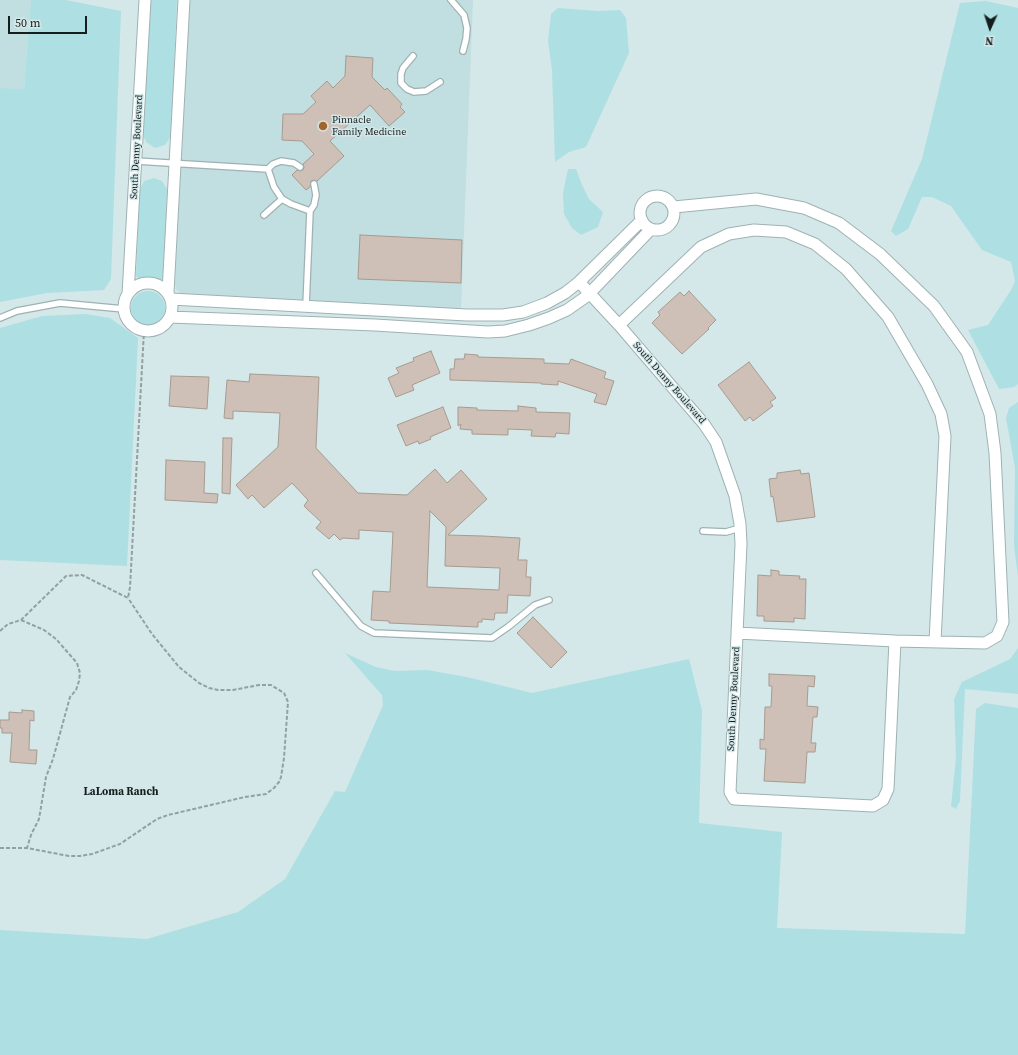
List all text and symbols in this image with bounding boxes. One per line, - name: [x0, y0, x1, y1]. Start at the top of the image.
- scale bar: [10, 8, 89, 34]
- north arrow: [970, 8, 1010, 48]
- text: 50 m: [15, 15, 41, 31]
- text: N: [985, 33, 994, 48]
- street label: South Denny Boulevard: [128, 94, 146, 200]
- place label: Pinnacle Family Medicine: [332, 114, 406, 138]
- marker: Pinnacle Family Medicine: [317, 120, 329, 132]
- street label: South Denny Boulevard: [630, 340, 708, 426]
- street label: South Denny Boulevard: [725, 646, 743, 752]
- district label: LaLoma Ranch: [83, 785, 159, 799]

